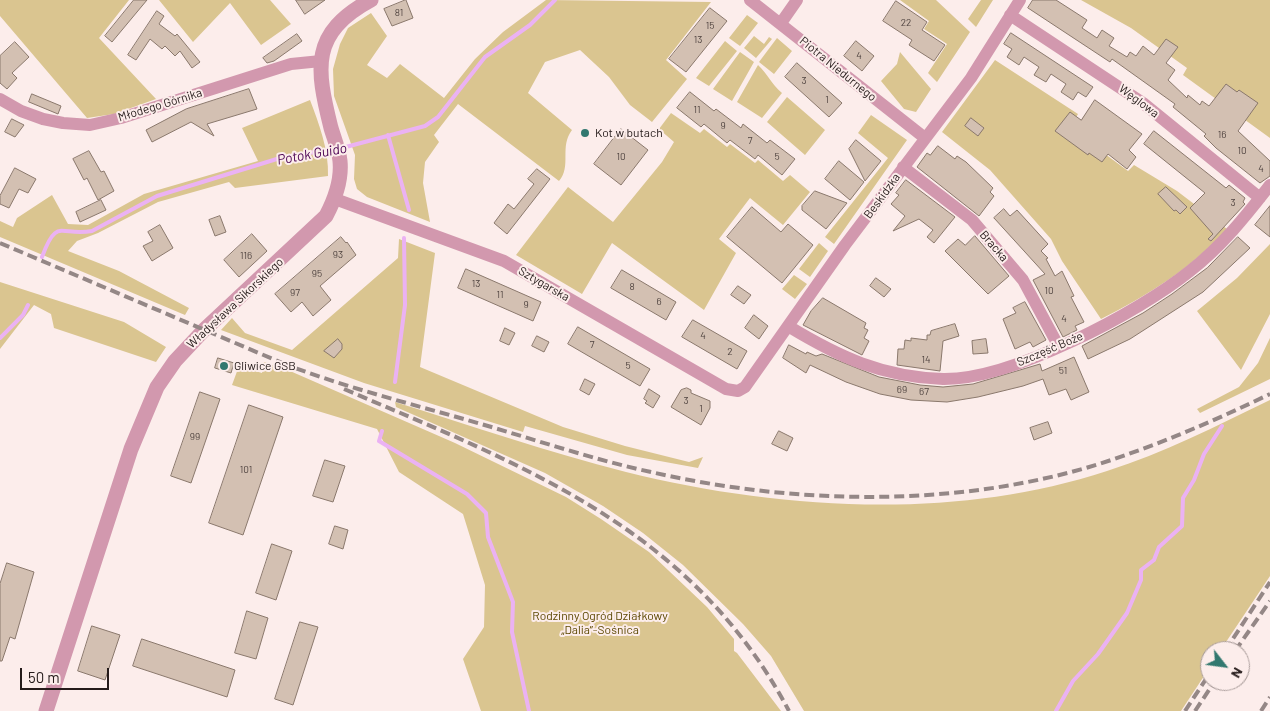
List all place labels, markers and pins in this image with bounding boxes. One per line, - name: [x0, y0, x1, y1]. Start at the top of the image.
- place label: Kot w butach: [595, 126, 663, 140]
- marker: Kot w butach: [579, 127, 591, 139]
- place label: Gliwice GSB: [234, 359, 296, 373]
- marker: Gliwice GSB: [218, 360, 230, 372]

